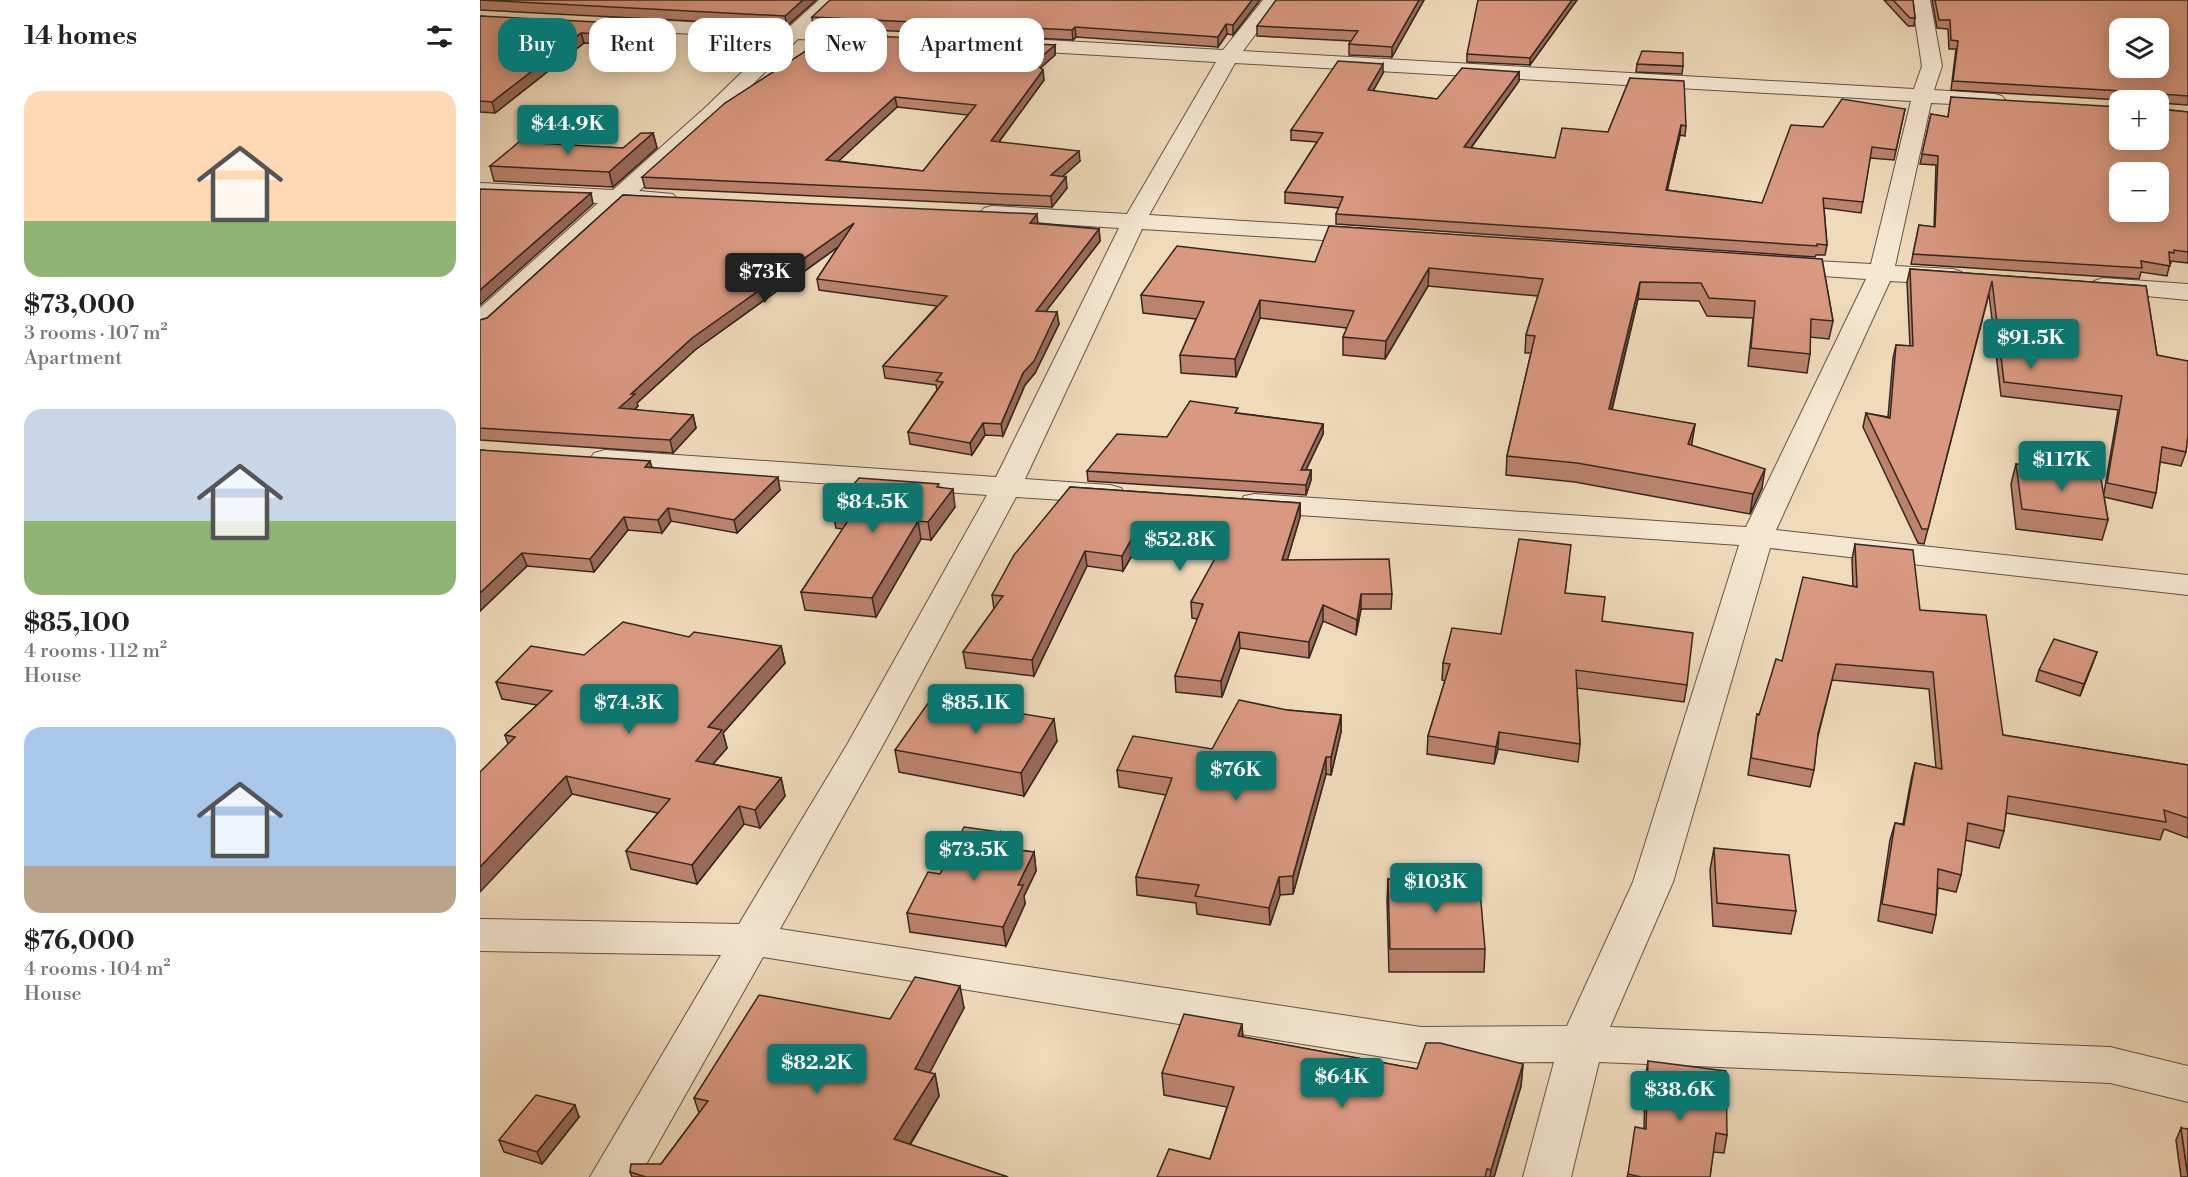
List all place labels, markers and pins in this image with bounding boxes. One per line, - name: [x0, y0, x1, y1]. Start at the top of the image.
- pin: $44.9K: [519, 105, 617, 156]
- pin: $73K: [729, 253, 801, 304]
- pin: $91.5K: [1982, 319, 2080, 370]
- pin: $117K: [2020, 441, 2104, 492]
- pin: $84.5K: [824, 483, 922, 534]
- pin: $52.8K: [1131, 521, 1229, 572]
- pin: $74.3K: [580, 684, 678, 735]
- pin: $85.1K: [927, 684, 1025, 735]
- pin: $76K: [1200, 751, 1272, 802]
- pin: $73.5K: [925, 831, 1023, 882]
- pin: $103K: [1394, 863, 1478, 914]
- pin: $82.2K: [768, 1044, 866, 1095]
- pin: $64K: [1306, 1058, 1378, 1109]
- pin: $38.6K: [1631, 1071, 1729, 1122]

